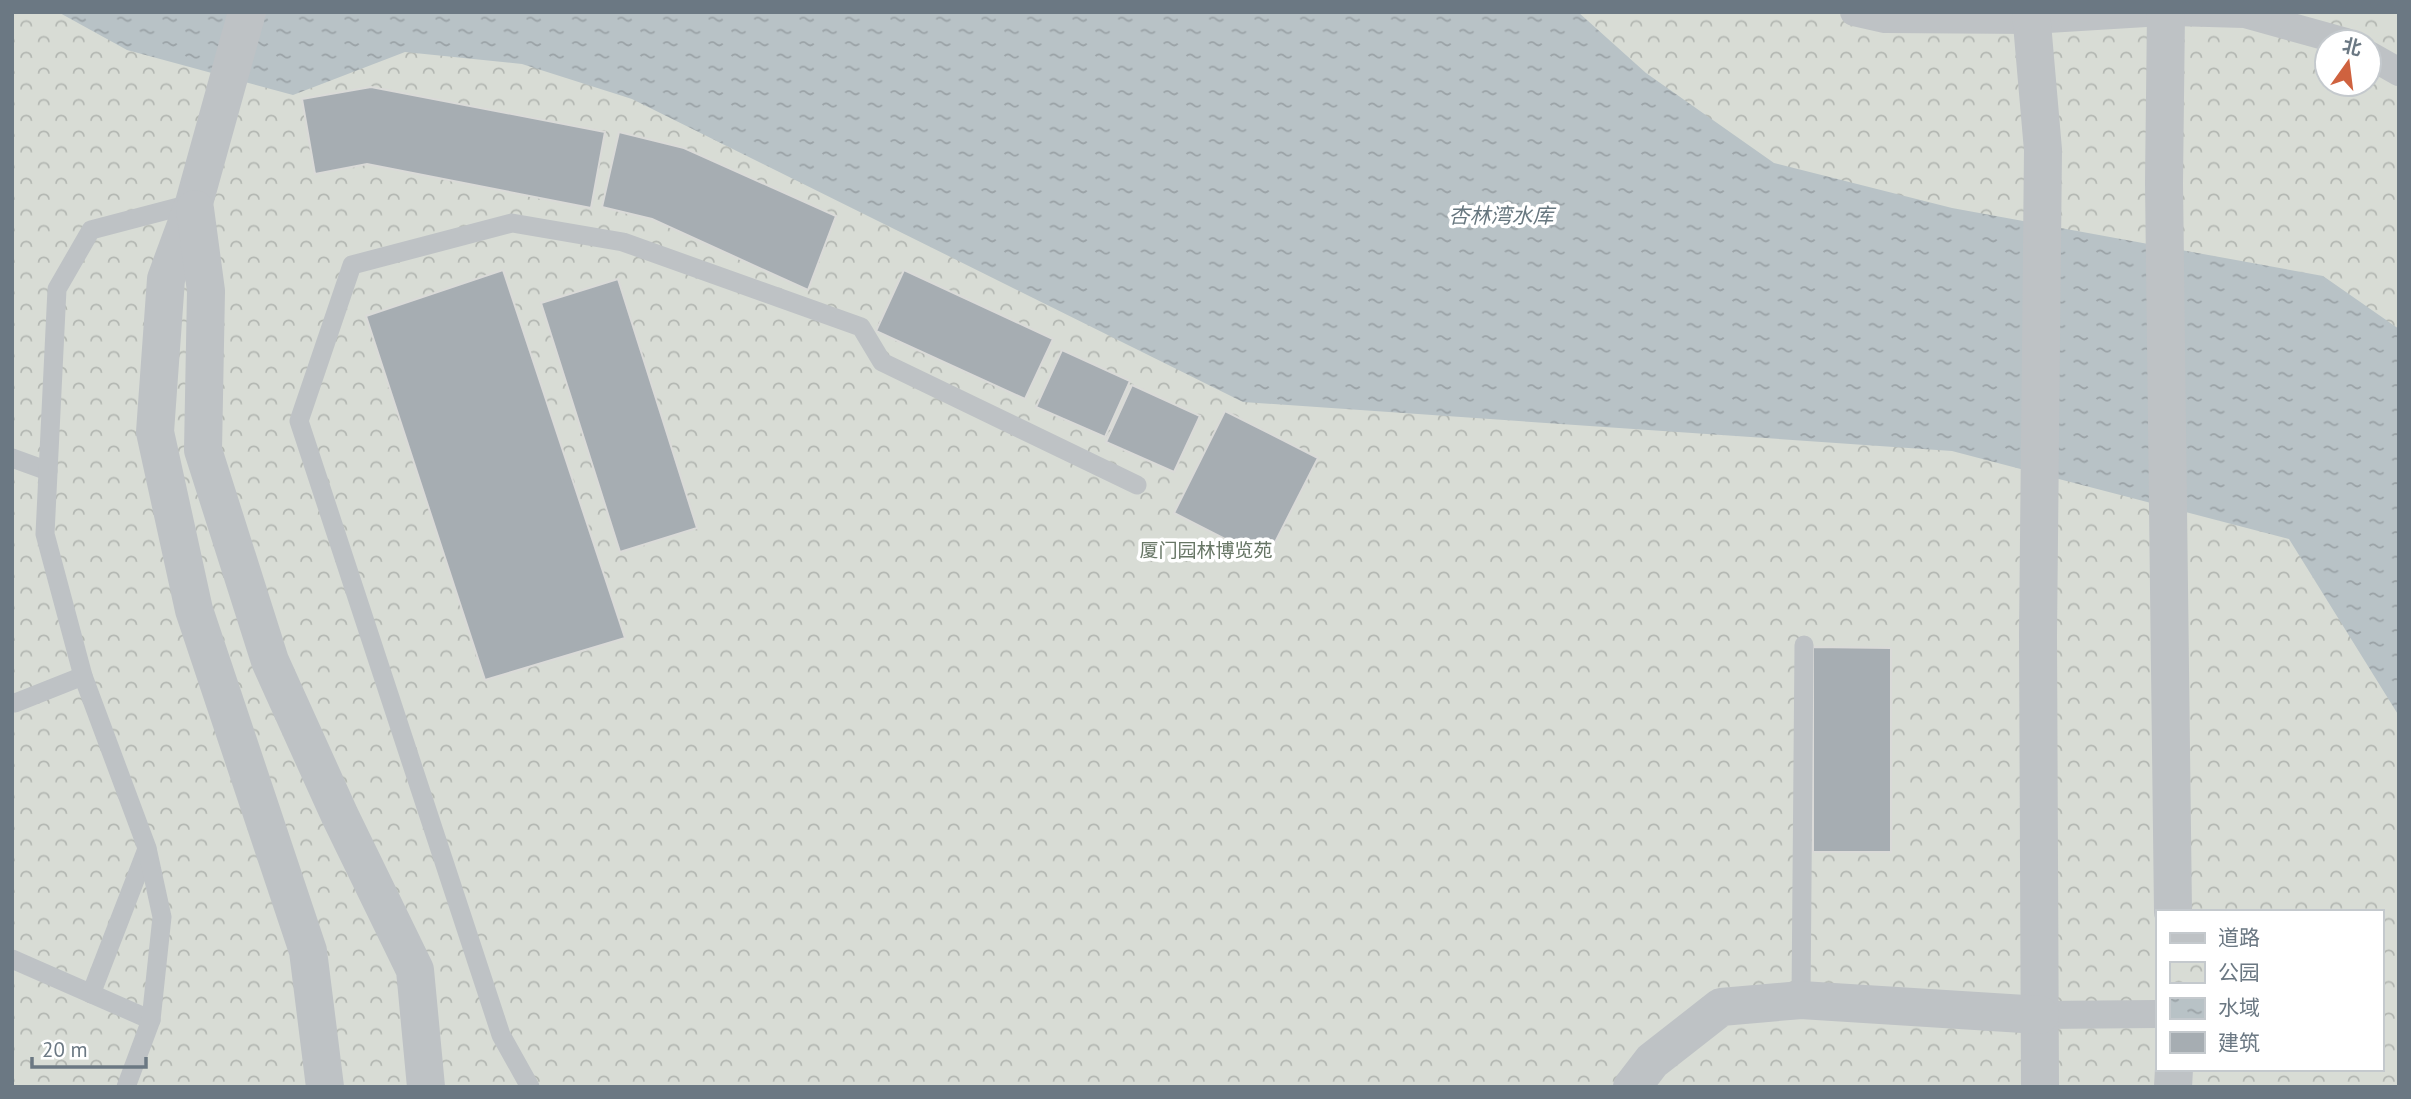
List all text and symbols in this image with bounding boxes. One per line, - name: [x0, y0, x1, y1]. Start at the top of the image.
- north arrow: [2313, 28, 2383, 98]
- text: 北: [2340, 33, 2364, 60]
- water label: 杏林湾水库: [1449, 202, 1556, 229]
- park label: 厦门园林博览苑: [1139, 538, 1273, 562]
- legend: [2156, 910, 2383, 1071]
- text: 道路: [2218, 924, 2260, 951]
- text: 公园: [2218, 959, 2260, 986]
- text: 水域: [2218, 994, 2260, 1021]
- scale bar: [32, 1026, 145, 1070]
- text: 建筑: [2218, 1029, 2260, 1056]
- text: 20 m: [42, 1036, 88, 1063]

